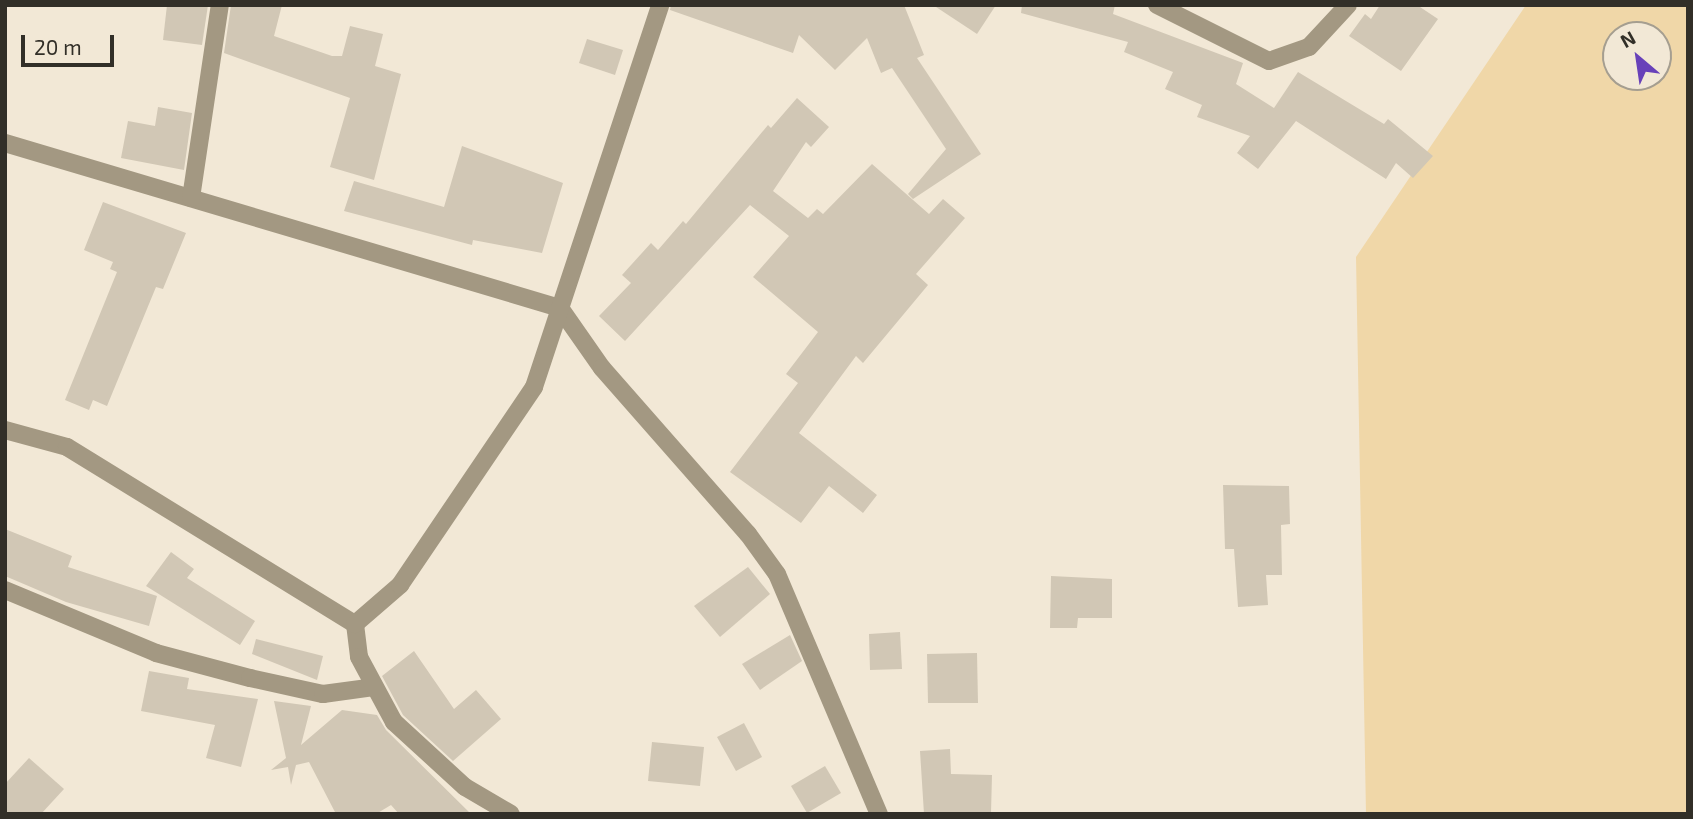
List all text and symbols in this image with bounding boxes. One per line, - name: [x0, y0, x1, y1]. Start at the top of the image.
- scale bar: [24, 21, 117, 65]
- north arrow: [1602, 21, 1672, 91]
- text: N: [1616, 26, 1639, 52]
- text: 20 m: [34, 34, 82, 59]

